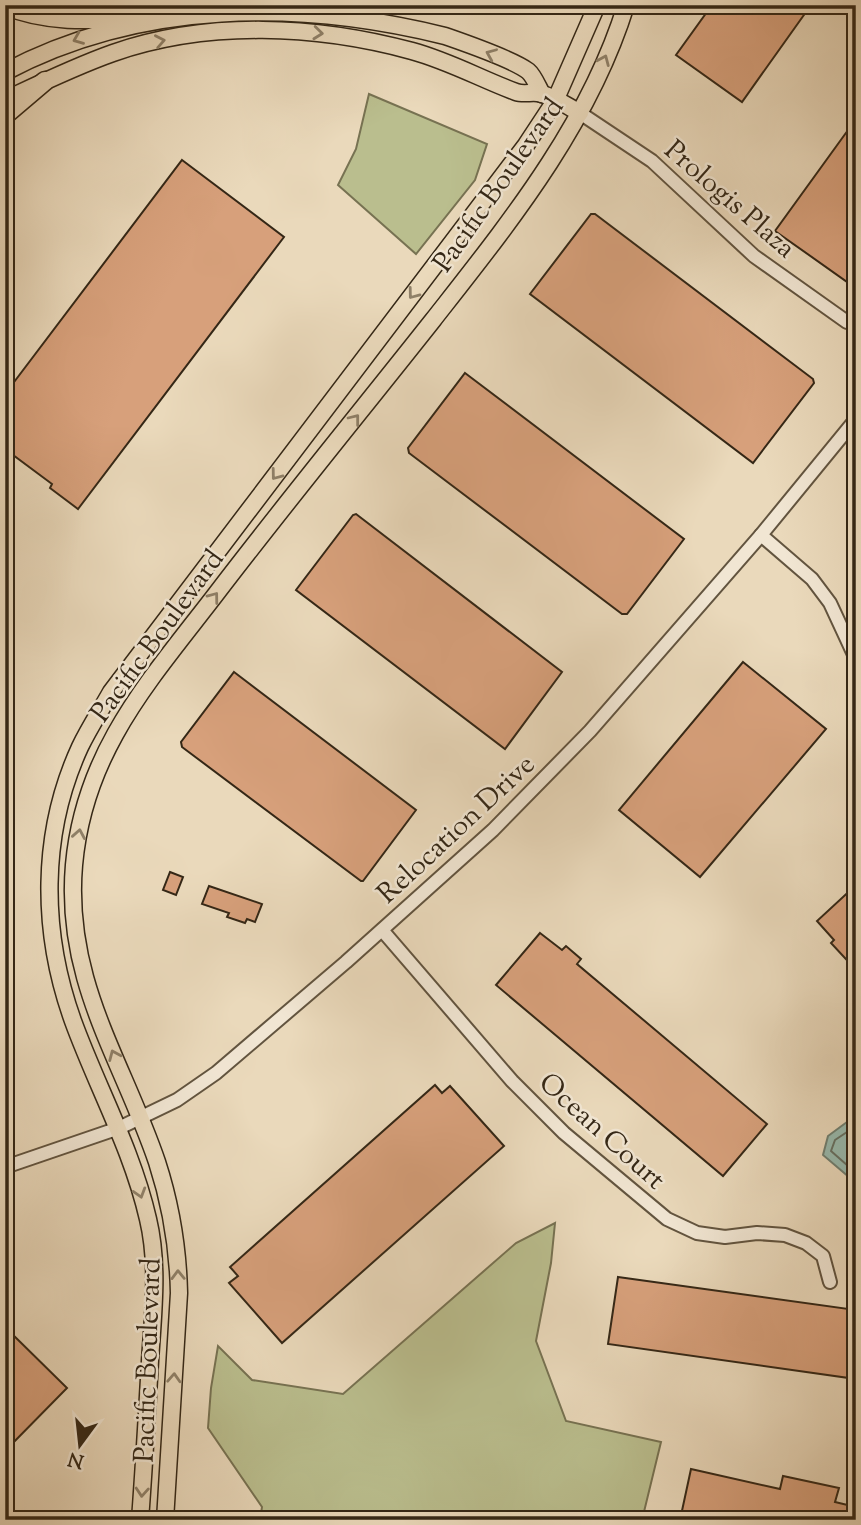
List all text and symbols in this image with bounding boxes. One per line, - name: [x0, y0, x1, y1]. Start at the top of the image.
- one-way arrow: [312, 25, 323, 40]
- one-way arrow: [72, 31, 84, 45]
- one-way arrow: [154, 35, 166, 50]
- one-way arrow: [485, 48, 497, 62]
- one-way arrow: [596, 54, 610, 67]
- street label: Pacific Boulevard: [424, 90, 575, 281]
- street label: Prologis Plaza: [655, 132, 804, 269]
- one-way arrow: [409, 286, 422, 299]
- one-way arrow: [346, 414, 359, 426]
- one-way arrow: [271, 467, 284, 480]
- street label: Pacific Boulevard: [82, 542, 235, 731]
- one-way arrow: [205, 592, 218, 605]
- street label: Relocation Drive: [369, 746, 545, 914]
- one-way arrow: [71, 828, 86, 840]
- one-way arrow: [108, 1050, 122, 1062]
- street label: Ocean Court: [529, 1064, 674, 1200]
- one-way arrow: [132, 1186, 147, 1198]
- street label: Pacific Boulevard: [125, 1257, 173, 1463]
- one-way arrow: [171, 1269, 186, 1280]
- one-way arrow: [166, 1372, 181, 1383]
- north arrow: [46, 1410, 116, 1480]
- text: N: [65, 1444, 87, 1474]
- one-way arrow: [135, 1486, 150, 1497]

